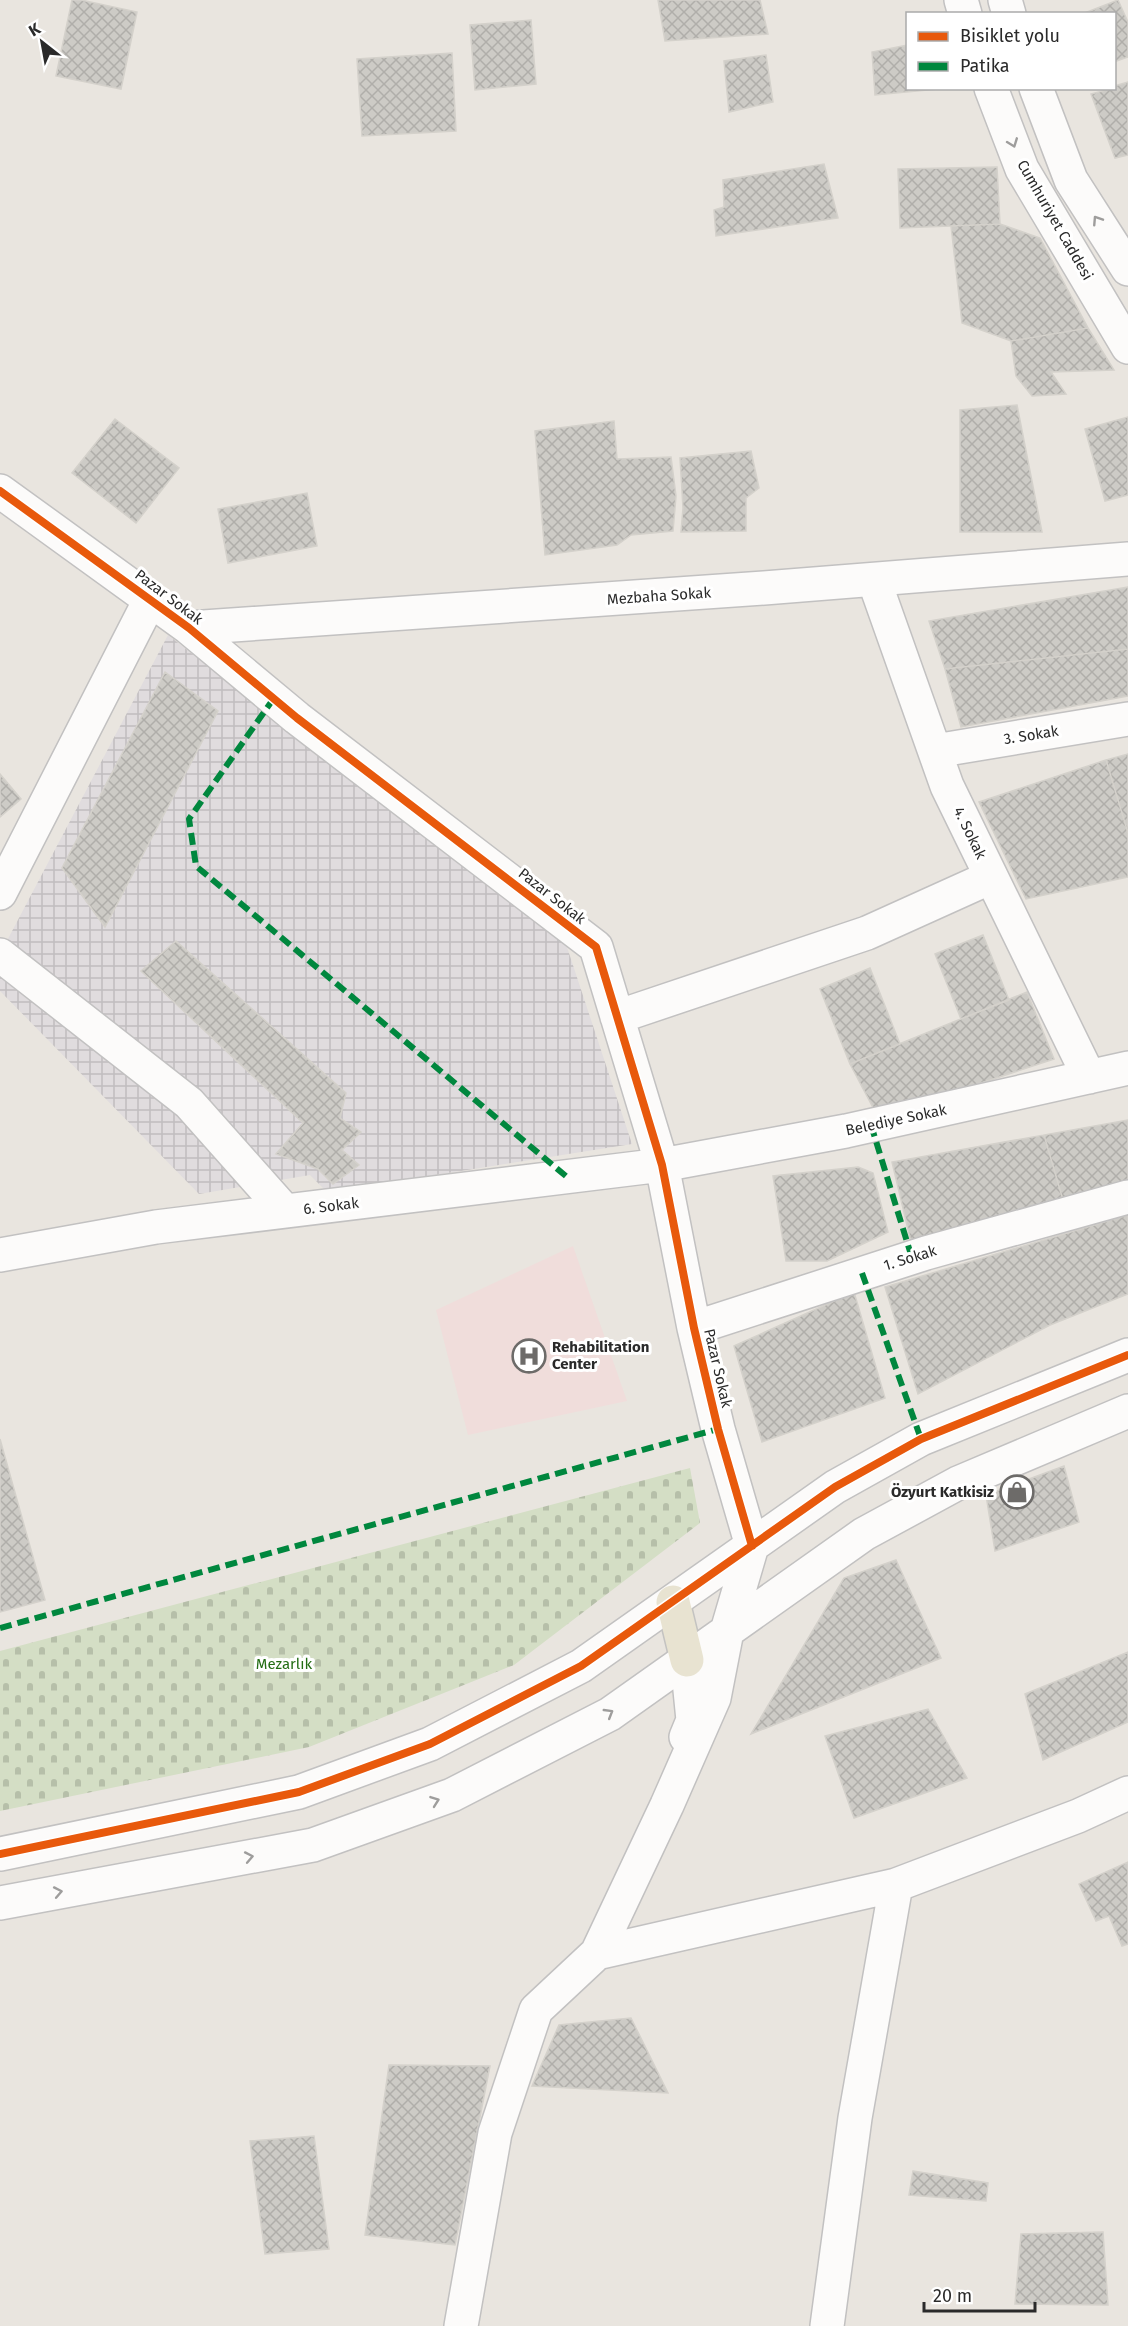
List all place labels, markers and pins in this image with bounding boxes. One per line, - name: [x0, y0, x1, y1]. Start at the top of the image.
- hospital icon: Rehabilitation Center: [511, 1338, 547, 1374]
- place label: Rehabilitation Center: [552, 1338, 649, 1373]
- shop icon: Özyurt Katkisiz: [999, 1474, 1035, 1510]
- place label: Özyurt Katkisiz: [891, 1483, 994, 1501]

